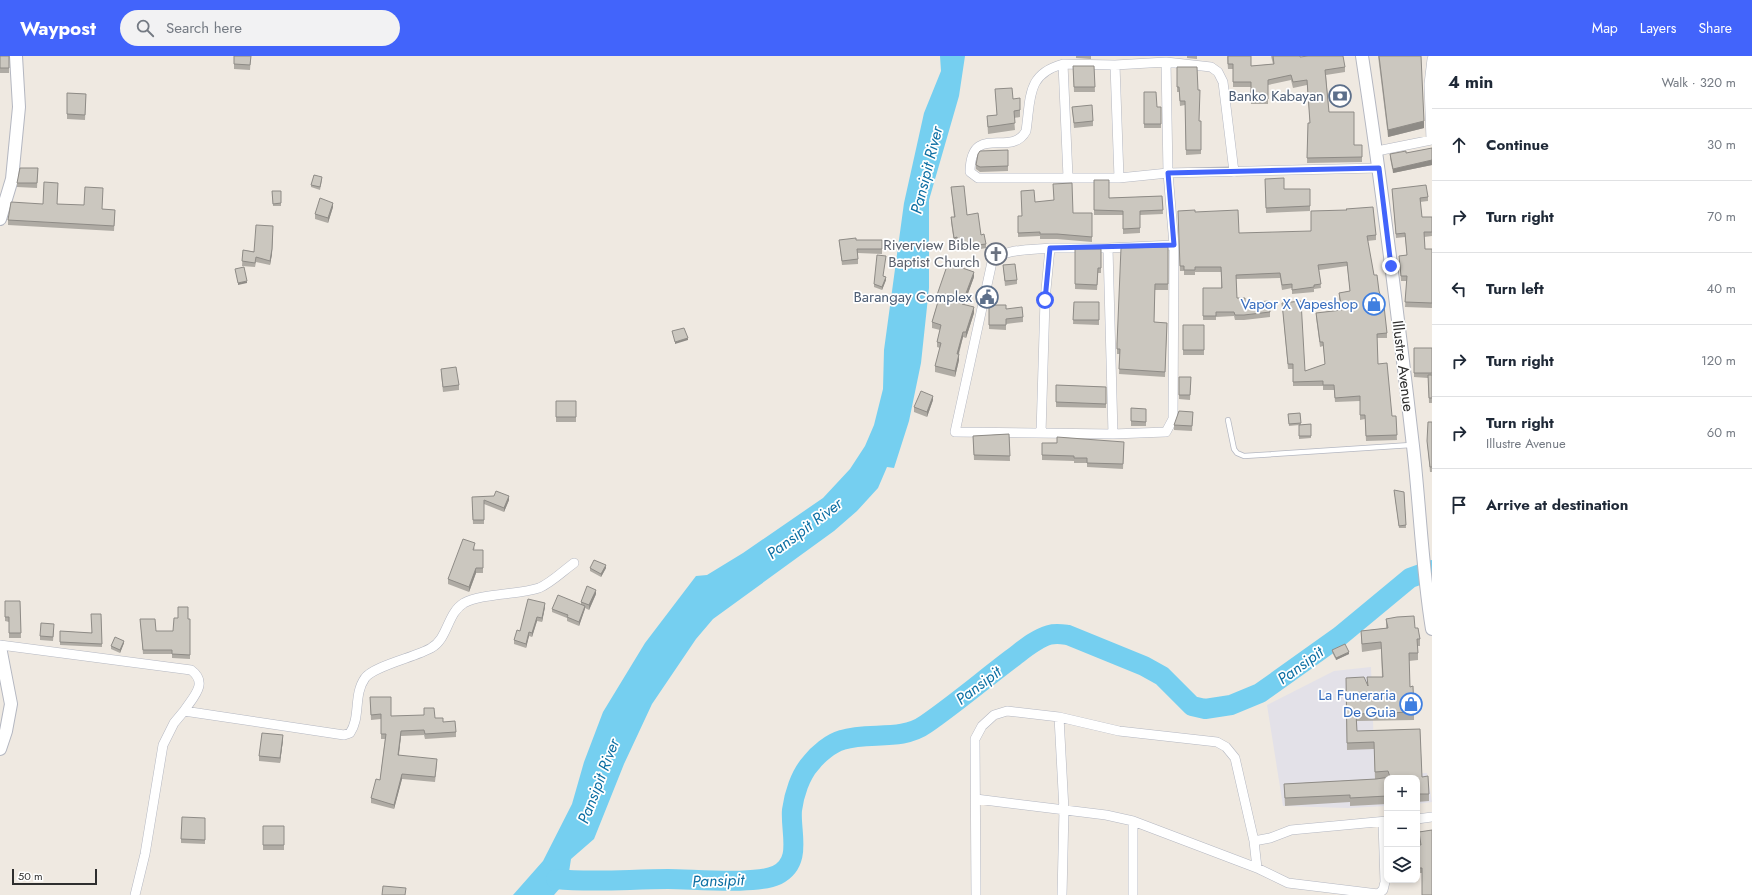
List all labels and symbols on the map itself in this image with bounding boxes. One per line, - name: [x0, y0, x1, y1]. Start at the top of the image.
- bank icon: Banko Kabayan: [1327, 83, 1353, 109]
- place label: Banko Kabayan: [1228, 85, 1324, 107]
- water label: Pansipit River: [905, 122, 949, 216]
- place label: Riverview Bible Baptist Church: [883, 234, 980, 273]
- church icon: Riverview Bible Baptist Church: [983, 241, 1009, 267]
- route end: [1382, 257, 1400, 275]
- public building icon: Barangay Complex: [974, 284, 1000, 310]
- place label: Barangay Complex: [853, 286, 973, 308]
- route start: [1036, 291, 1054, 309]
- shop icon: Vapor X Vapeshop: [1361, 291, 1387, 317]
- place label: Vapor X Vapeshop: [1241, 293, 1358, 315]
- street label: Illustre Avenue: [1386, 319, 1420, 413]
- water label: Pansipit River: [762, 491, 848, 564]
- water label: Pansipit: [1273, 640, 1329, 690]
- water label: Pansipit: [951, 660, 1007, 710]
- place label: La Funeraria De Guia: [1318, 684, 1396, 723]
- shop icon: La Funeraria De Guia: [1398, 691, 1424, 717]
- water label: Pansipit River: [572, 734, 626, 827]
- scale bar: [12, 867, 97, 886]
- water label: Pansipit: [692, 868, 746, 893]

